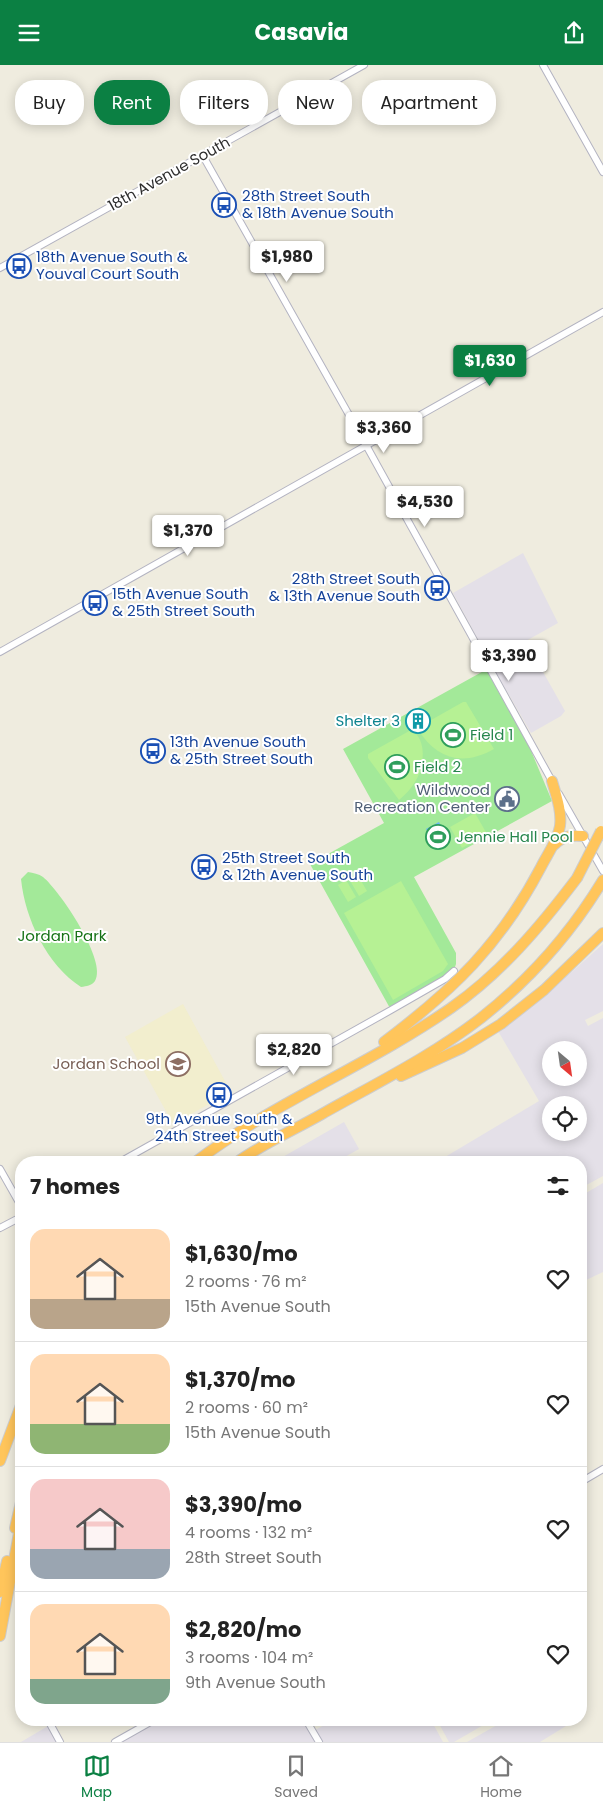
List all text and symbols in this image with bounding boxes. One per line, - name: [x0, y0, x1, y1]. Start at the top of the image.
- text: Casavia: [254, 17, 349, 48]
- icon: menu: [15, 19, 43, 47]
- icon: share: [560, 19, 588, 47]
- chip: Buy: [15, 80, 84, 125]
- chip: Rent: [94, 80, 170, 125]
- chip: Filters: [180, 80, 268, 125]
- chip: New: [278, 80, 352, 125]
- chip: Apartment: [362, 80, 496, 125]
- street label: 18th Avenue South: [104, 131, 234, 216]
- place label: 28th Street South & 18th Avenue South: [242, 185, 394, 223]
- bus stop icon: 28th Street South & 18th Avenue South: [211, 192, 237, 218]
- pin: $1,980: [246, 241, 328, 283]
- text: $1,980: [261, 245, 313, 268]
- place label: 18th Avenue South & Youval Court South: [36, 246, 188, 284]
- bus stop icon: 18th Avenue South & Youval Court South: [6, 253, 32, 279]
- pin: $1,630: [449, 345, 531, 387]
- text: $1,630: [464, 349, 516, 372]
- pin: $3,360: [343, 411, 425, 454]
- text: $3,360: [356, 416, 412, 439]
- pin: $4,530: [384, 485, 466, 528]
- text: $4,530: [397, 490, 453, 513]
- pin: $1,370: [147, 515, 229, 557]
- text: $1,370: [163, 519, 213, 542]
- place label: 28th Street South & 13th Avenue South: [269, 568, 420, 606]
- bus stop icon: 28th Street South & 13th Avenue South: [424, 575, 450, 601]
- place label: 15th Avenue South & 25th Street South: [112, 583, 255, 621]
- bus stop icon: 15th Avenue South & 25th Street South: [82, 590, 108, 616]
- pin: $3,390: [468, 639, 550, 682]
- text: $3,390: [482, 644, 536, 667]
- building icon: Shelter 3: [405, 708, 431, 734]
- place label: Shelter 3: [335, 710, 400, 731]
- sports icon: Field 1: [440, 722, 466, 748]
- place label: Field 1: [470, 724, 513, 745]
- place label: 13th Avenue South & 25th Street South: [170, 731, 313, 769]
- bus stop icon: 13th Avenue South & 25th Street South: [140, 738, 166, 764]
- sports icon: Field 2: [384, 754, 410, 780]
- place label: Field 2: [414, 756, 461, 777]
- place label: Wildwood Recreation Center: [354, 779, 490, 817]
- public building icon: Wildwood Recreation Center: [494, 786, 520, 812]
- sports icon: Jennie Hall Pool: [425, 824, 451, 850]
- place label: Jennie Hall Pool: [456, 826, 573, 847]
- place label: 25th Street South & 12th Avenue South: [222, 847, 373, 885]
- bus stop icon: 25th Street South & 12th Avenue South: [191, 854, 217, 880]
- park label: Jordan Park: [17, 925, 107, 946]
- pin: $2,820: [253, 1033, 335, 1076]
- text: $2,820: [267, 1038, 321, 1061]
- north arrow: [542, 1041, 588, 1086]
- map controls: [542, 1041, 587, 1141]
- school or university icon: Jordan School: [165, 1051, 191, 1077]
- place label: Jordan School: [53, 1053, 160, 1074]
- bus stop icon: 9th Avenue South & 24th Street South: [206, 1082, 232, 1108]
- button: locate: [542, 1096, 587, 1141]
- place label: 9th Avenue South & 24th Street South: [145, 1108, 293, 1146]
- text: 7 homes: [30, 1172, 120, 1201]
- icon: filters: [544, 1172, 572, 1200]
- text: $1,630/mo: [185, 1239, 298, 1268]
- icon: home: [70, 1249, 130, 1309]
- icon: heart: [544, 1265, 572, 1293]
- text: 2 rooms · 76 m²: [185, 1270, 307, 1293]
- text: 15th Avenue South: [185, 1295, 331, 1318]
- text: $1,370/mo: [185, 1365, 296, 1394]
- icon: home: [70, 1374, 130, 1434]
- icon: heart: [544, 1390, 572, 1418]
- text: 2 rooms · 60 m²: [185, 1396, 308, 1419]
- text: 15th Avenue South: [185, 1421, 331, 1444]
- text: $3,390/mo: [185, 1490, 302, 1519]
- icon: home: [70, 1499, 130, 1559]
- icon: heart: [544, 1515, 572, 1543]
- text: 4 rooms · 132 m²: [185, 1521, 312, 1544]
- text: 28th Street South: [185, 1546, 322, 1569]
- text: $2,820/mo: [185, 1615, 301, 1644]
- icon: home: [70, 1624, 130, 1684]
- icon: heart: [544, 1640, 572, 1668]
- text: 3 rooms · 104 m²: [185, 1646, 313, 1669]
- text: 9th Avenue South: [185, 1671, 326, 1694]
- tab: Map: [81, 1752, 112, 1803]
- tab: Saved: [274, 1752, 318, 1803]
- tab: Home: [480, 1752, 522, 1803]

